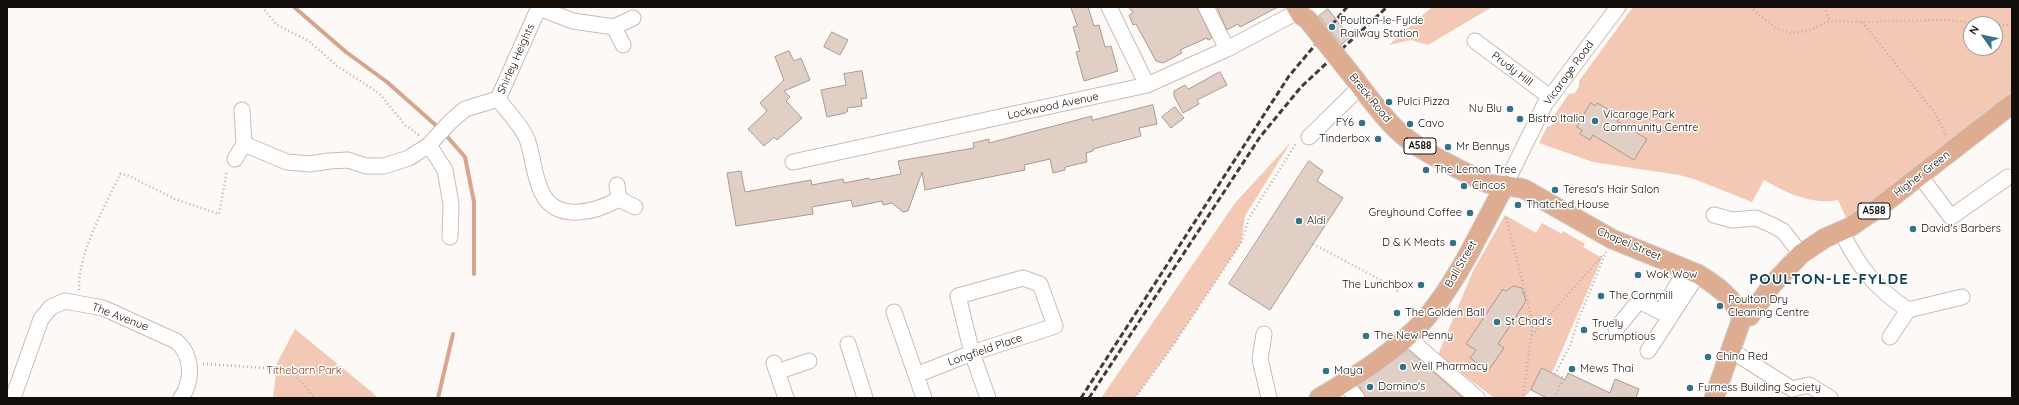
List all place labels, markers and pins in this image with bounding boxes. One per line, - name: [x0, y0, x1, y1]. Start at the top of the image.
- place label: Poulton-le-Fylde Railway Station: [1340, 14, 1424, 40]
- marker: Poulton-le-Fylde Railway Station: [1327, 22, 1337, 32]
- place label: Pulci Pizza: [1397, 95, 1449, 109]
- marker: Pulci Pizza: [1384, 97, 1394, 107]
- place label: Nu Blu: [1469, 102, 1502, 116]
- marker: Nu Blu: [1505, 104, 1515, 114]
- place label: Vicarage Park Community Centre: [1603, 108, 1699, 134]
- place label: Bistro Italia: [1528, 112, 1585, 126]
- marker: Bistro Italia: [1515, 114, 1525, 124]
- place label: FY6: [1336, 116, 1354, 130]
- marker: Vicarage Park Community Centre: [1590, 116, 1600, 126]
- place label: Cavo: [1418, 117, 1444, 131]
- marker: FY6: [1357, 118, 1367, 128]
- marker: Cavo: [1405, 119, 1415, 129]
- place label: Tinderbox: [1319, 132, 1370, 146]
- marker: Tinderbox: [1373, 134, 1383, 144]
- place label: Mr Bennys: [1456, 140, 1510, 154]
- marker: Mr Bennys: [1443, 142, 1453, 152]
- place label: The Lemon Tree: [1434, 163, 1517, 177]
- marker: The Lemon Tree: [1421, 165, 1431, 175]
- place label: Cincos: [1472, 179, 1505, 193]
- marker: Cincos: [1459, 181, 1469, 191]
- place label: Teresa's Hair Salon: [1563, 183, 1659, 197]
- marker: Teresa's Hair Salon: [1550, 185, 1560, 195]
- place label: Thatched House: [1526, 198, 1609, 212]
- marker: Thatched House: [1513, 200, 1523, 210]
- place label: Greyhound Coffee: [1369, 206, 1462, 220]
- marker: Greyhound Coffee: [1465, 208, 1475, 218]
- place label: Aldi: [1307, 214, 1326, 228]
- marker: Aldi: [1294, 216, 1304, 226]
- place label: David's Barbers: [1921, 222, 2001, 236]
- marker: David's Barbers: [1908, 224, 1918, 234]
- place label: D & K Meats: [1382, 236, 1445, 250]
- marker: D & K Meats: [1448, 238, 1458, 248]
- place label: Wok Wow: [1646, 268, 1697, 282]
- marker: Wok Wow: [1633, 270, 1643, 280]
- place label: The Lunchbox: [1342, 278, 1413, 292]
- marker: The Lunchbox: [1416, 280, 1426, 290]
- place label: The Cornmill: [1609, 289, 1673, 303]
- marker: The Cornmill: [1596, 291, 1606, 301]
- place label: Poulton Dry Cleaning Centre: [1728, 293, 1809, 319]
- marker: Poulton Dry Cleaning Centre: [1715, 301, 1725, 311]
- place label: The Golden Ball: [1405, 306, 1485, 320]
- marker: The Golden Ball: [1392, 308, 1402, 318]
- place label: St Chad's: [1505, 315, 1552, 329]
- marker: St Chad's: [1492, 317, 1502, 327]
- place label: Truely Scrumptious: [1592, 317, 1655, 343]
- marker: Truely Scrumptious: [1579, 325, 1589, 335]
- place label: The New Penny: [1374, 329, 1453, 343]
- marker: The New Penny: [1361, 331, 1371, 341]
- place label: China Red: [1716, 350, 1768, 364]
- marker: China Red: [1703, 352, 1713, 362]
- place label: Well Pharmacy: [1411, 360, 1488, 374]
- marker: Well Pharmacy: [1398, 362, 1408, 372]
- place label: Mews Thai: [1580, 362, 1634, 376]
- place label: Maya: [1334, 364, 1363, 378]
- marker: Mews Thai: [1567, 364, 1577, 374]
- marker: Maya: [1321, 366, 1331, 376]
- place label: Domino's: [1378, 380, 1425, 394]
- place label: Furness Building Society: [1698, 381, 1821, 395]
- marker: Domino's: [1365, 382, 1375, 392]
- marker: Furness Building Society: [1685, 383, 1695, 393]

